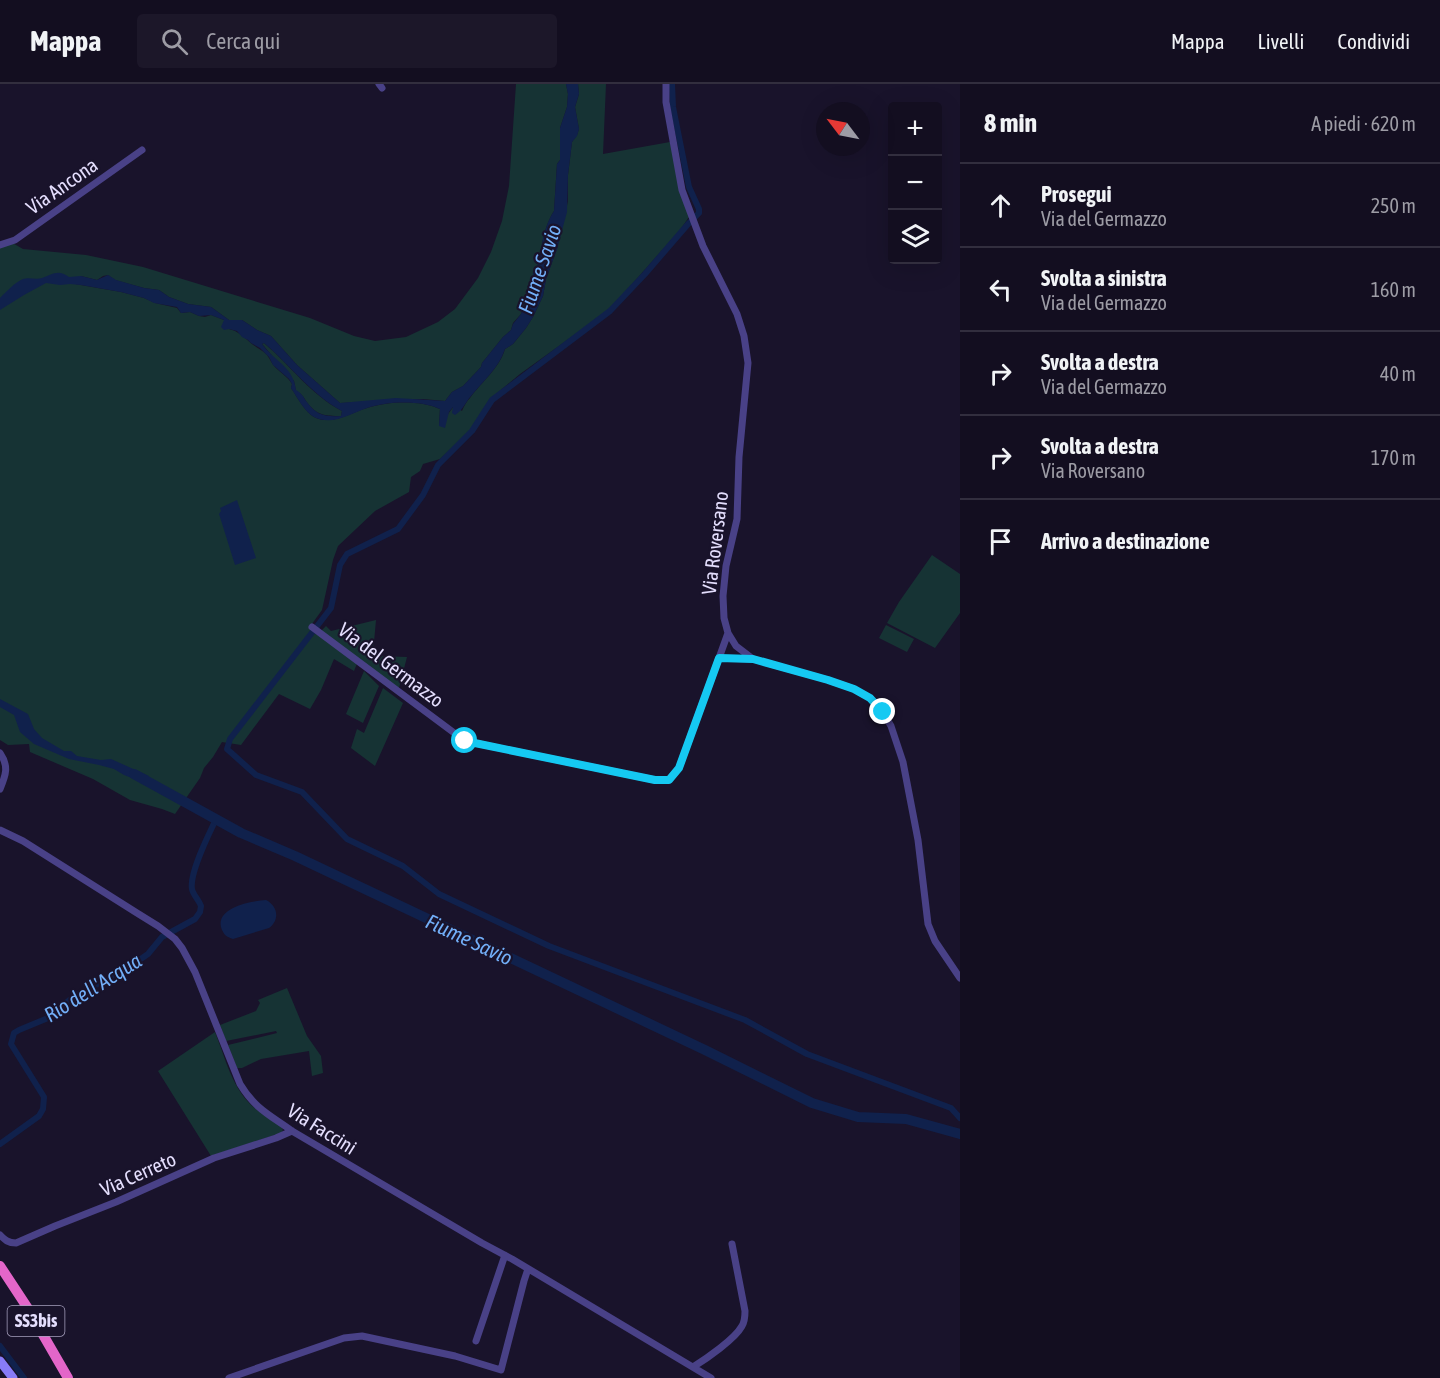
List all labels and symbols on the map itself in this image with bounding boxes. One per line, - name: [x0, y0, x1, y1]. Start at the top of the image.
- north arrow: [816, 102, 870, 156]
- street label: Via Ancona: [22, 153, 102, 218]
- water label: Fiume Savio: [513, 221, 566, 317]
- street label: Via Roversano: [697, 490, 732, 596]
- street label: Via del Germazzo: [334, 618, 449, 712]
- route end: [869, 698, 895, 724]
- route start: [451, 727, 477, 753]
- water label: Fiume Savio: [422, 909, 517, 970]
- water label: Rio dell'Acqua: [39, 948, 146, 1026]
- street label: Via Faccini: [283, 1098, 361, 1159]
- street label: Via Cerreto: [96, 1147, 179, 1200]
- road number: SS3bis: [8, 1306, 64, 1336]

